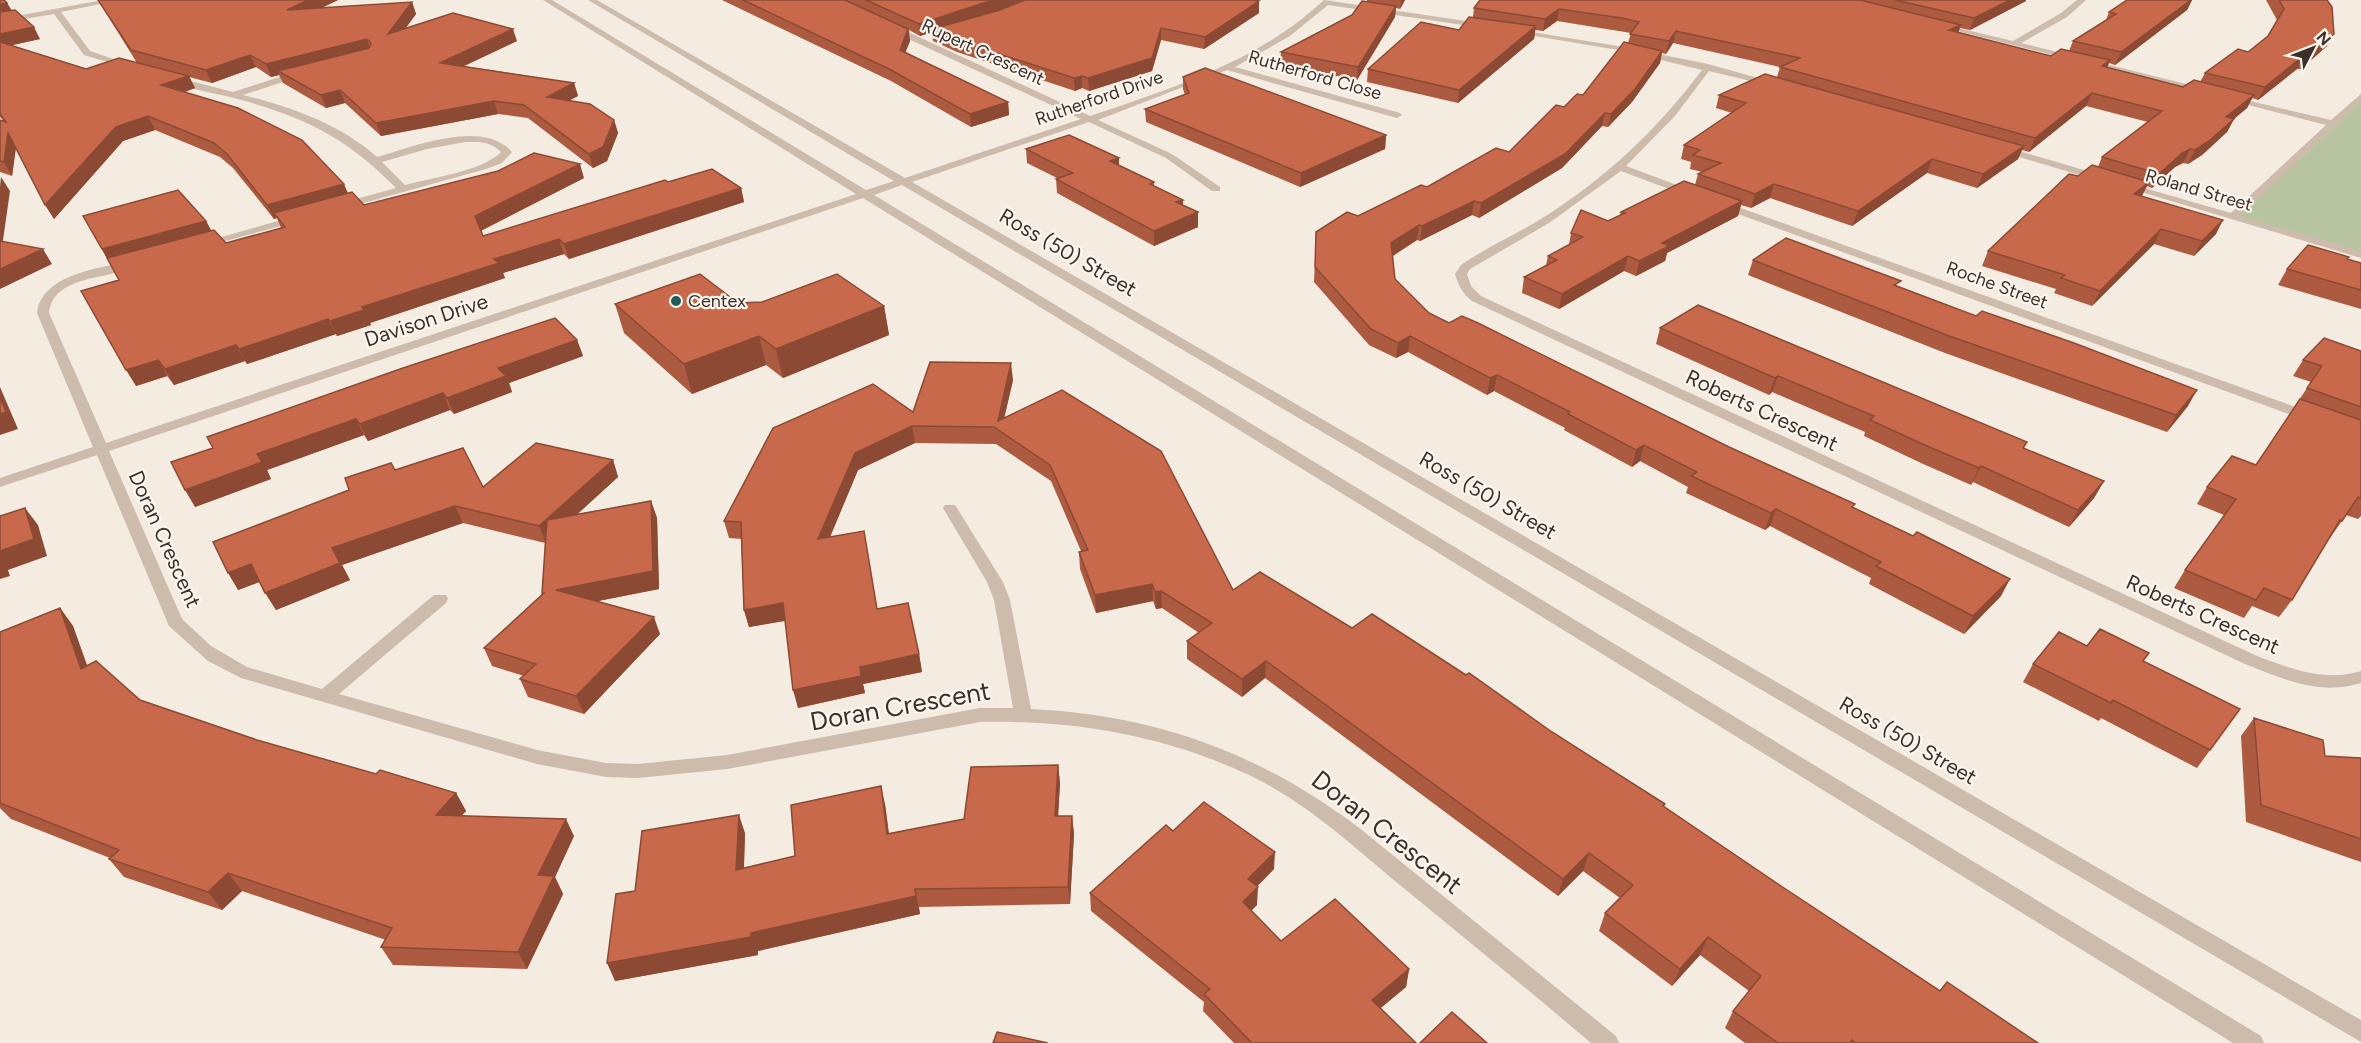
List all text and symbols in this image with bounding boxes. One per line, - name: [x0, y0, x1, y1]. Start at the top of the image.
- street label: Rupert Crescent: [918, 14, 1048, 90]
- north arrow: [2283, 18, 2343, 78]
- text: N: [2313, 27, 2335, 49]
- street label: Rutherford Close: [1246, 45, 1384, 105]
- street label: Rutherford Drive: [1032, 66, 1166, 130]
- street label: Roland Street: [2143, 164, 2255, 216]
- street label: Ross (50) Street: [995, 203, 1141, 301]
- street label: Roche Street: [1943, 257, 2051, 314]
- street label: Davison Drive: [361, 288, 491, 352]
- place label: Centex: [688, 290, 746, 312]
- marker: Centex: [669, 294, 683, 308]
- street label: Roberts Crescent: [1682, 364, 1842, 456]
- street label: Ross (50) Street: [1415, 446, 1561, 544]
- street label: Doran Crescent: [124, 467, 206, 611]
- street label: Roberts Crescent: [2123, 569, 2284, 659]
- street label: Doran Crescent: [807, 674, 993, 738]
- street label: Ross (50) Street: [1835, 691, 1981, 789]
- street label: Doran Crescent: [1305, 763, 1469, 901]

